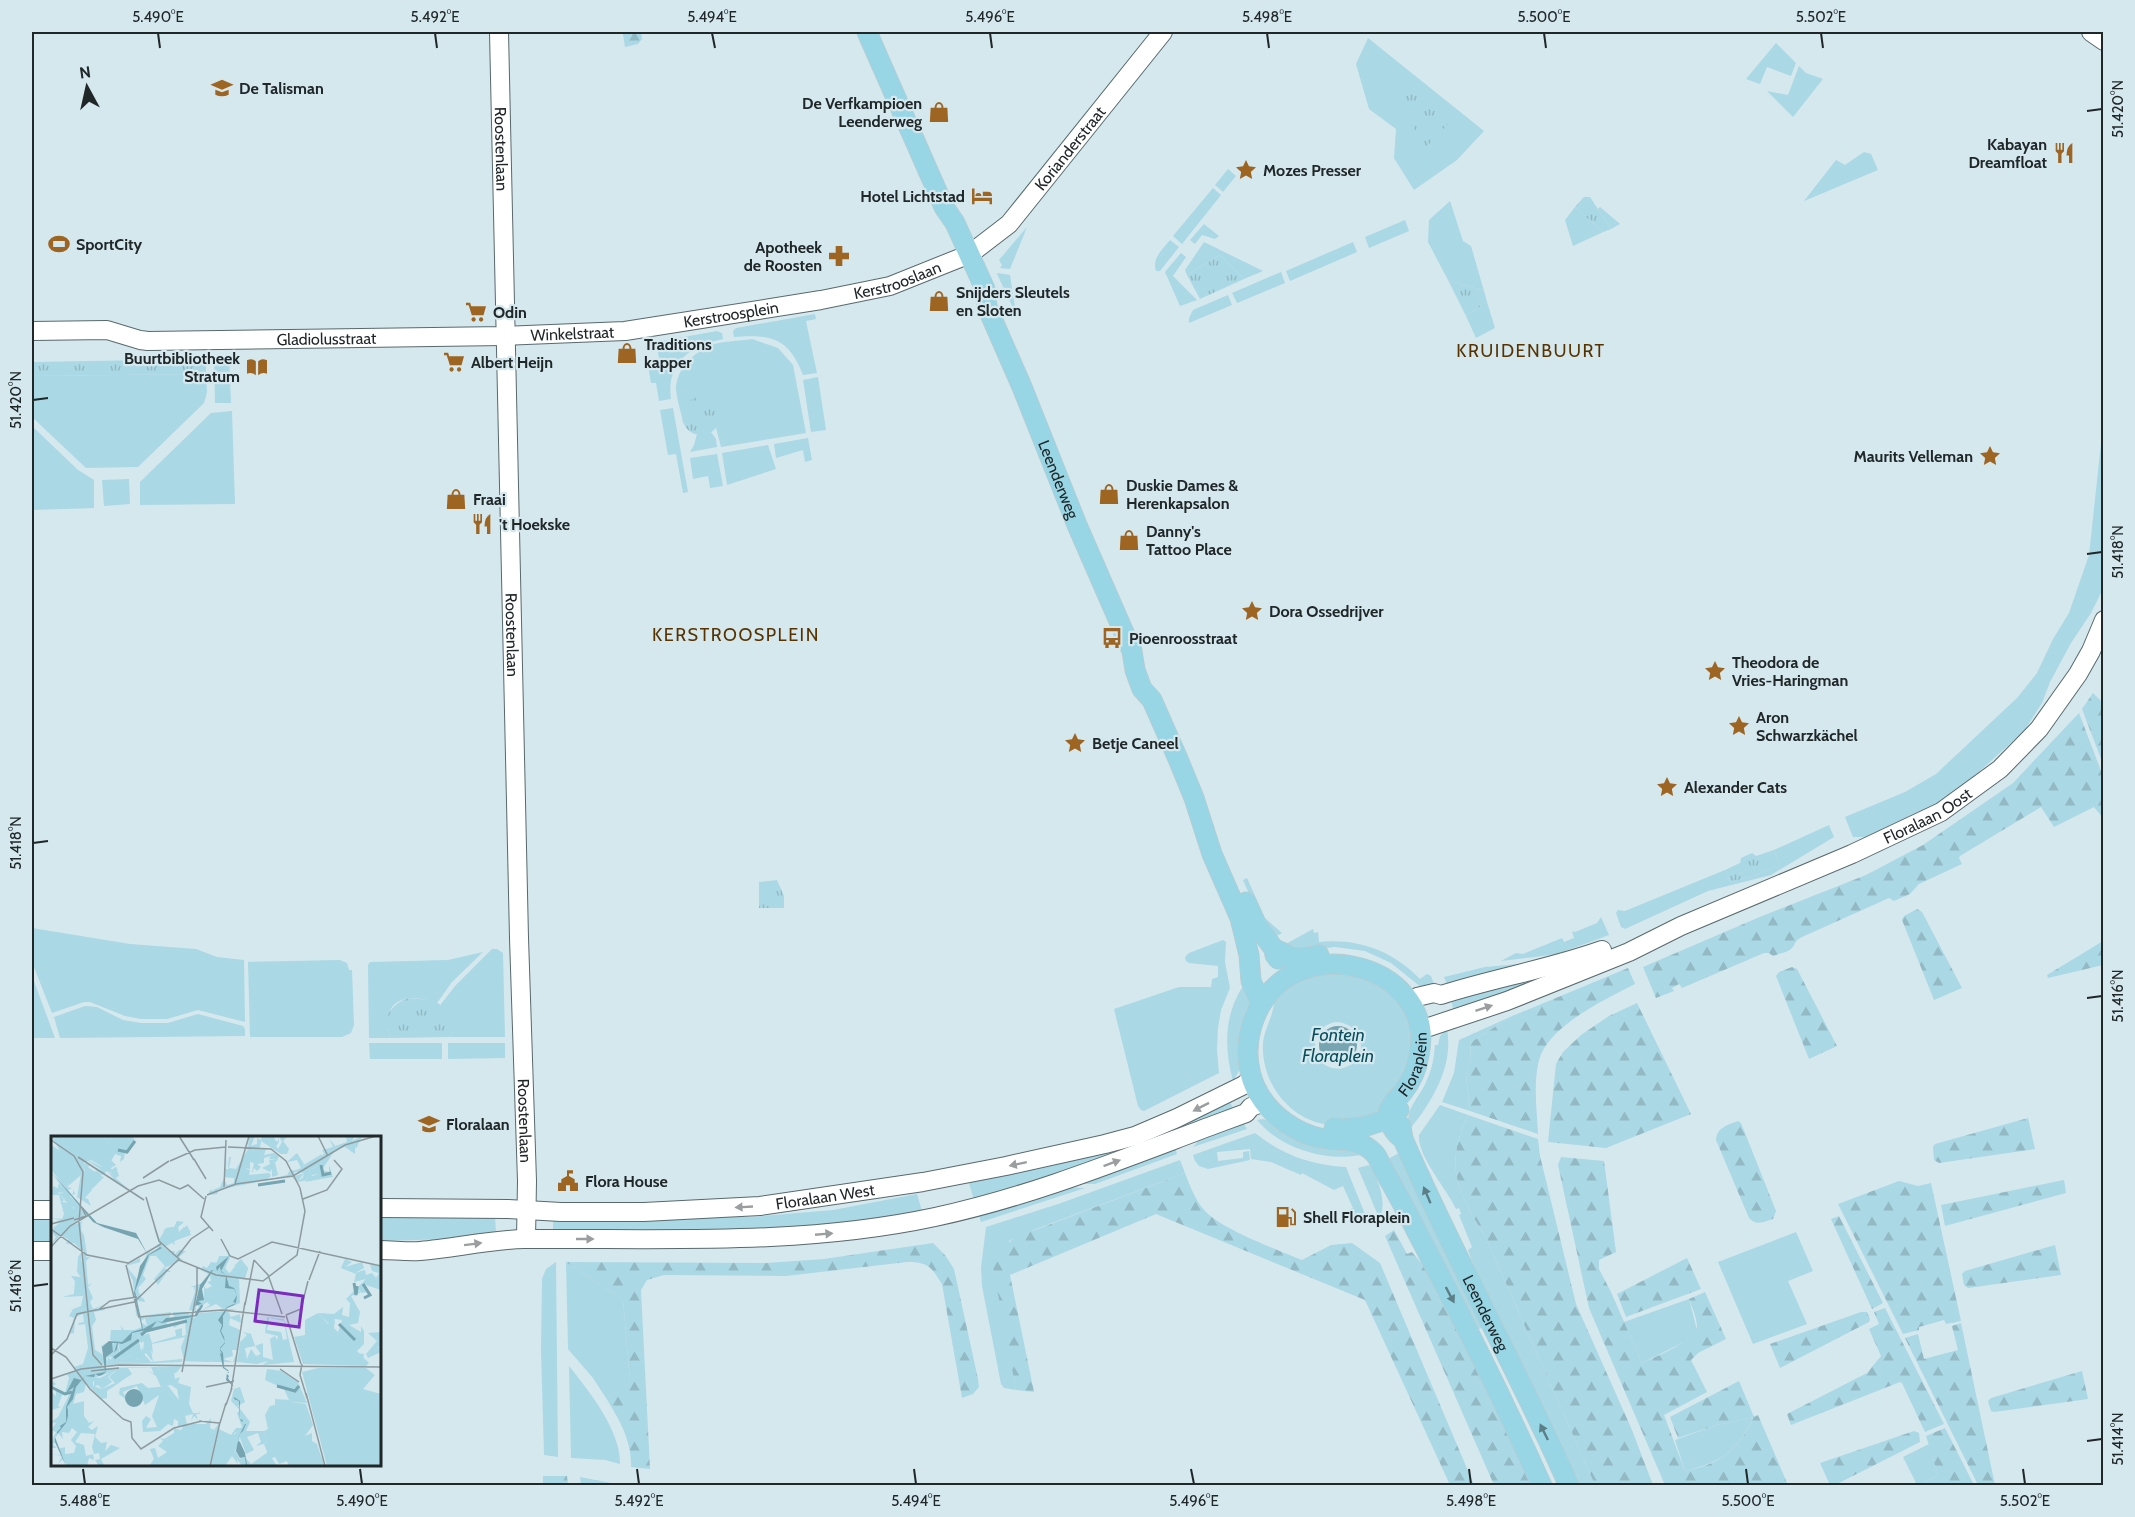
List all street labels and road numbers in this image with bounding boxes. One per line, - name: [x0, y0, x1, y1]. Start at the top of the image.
- street label: Korianderstraat: [1030, 102, 1110, 194]
- street label: Roostenlaan: [491, 107, 512, 191]
- street label: Kerstrooslaan: [852, 257, 944, 303]
- street label: Kerstroosplein: [682, 297, 780, 331]
- street label: Winkelstraat: [530, 322, 615, 344]
- street label: Gladiolusstraat: [276, 328, 377, 349]
- street label: Leenderweg: [1035, 437, 1083, 522]
- street label: Roostenlaan: [502, 593, 523, 677]
- street label: Floralaan Oost: [1880, 783, 1976, 847]
- street label: Floraplein: [1394, 1032, 1430, 1100]
- street label: Roostenlaan: [514, 1078, 536, 1163]
- street label: Floralaan West: [774, 1180, 876, 1213]
- street label: Leenderweg: [1459, 1272, 1513, 1355]

